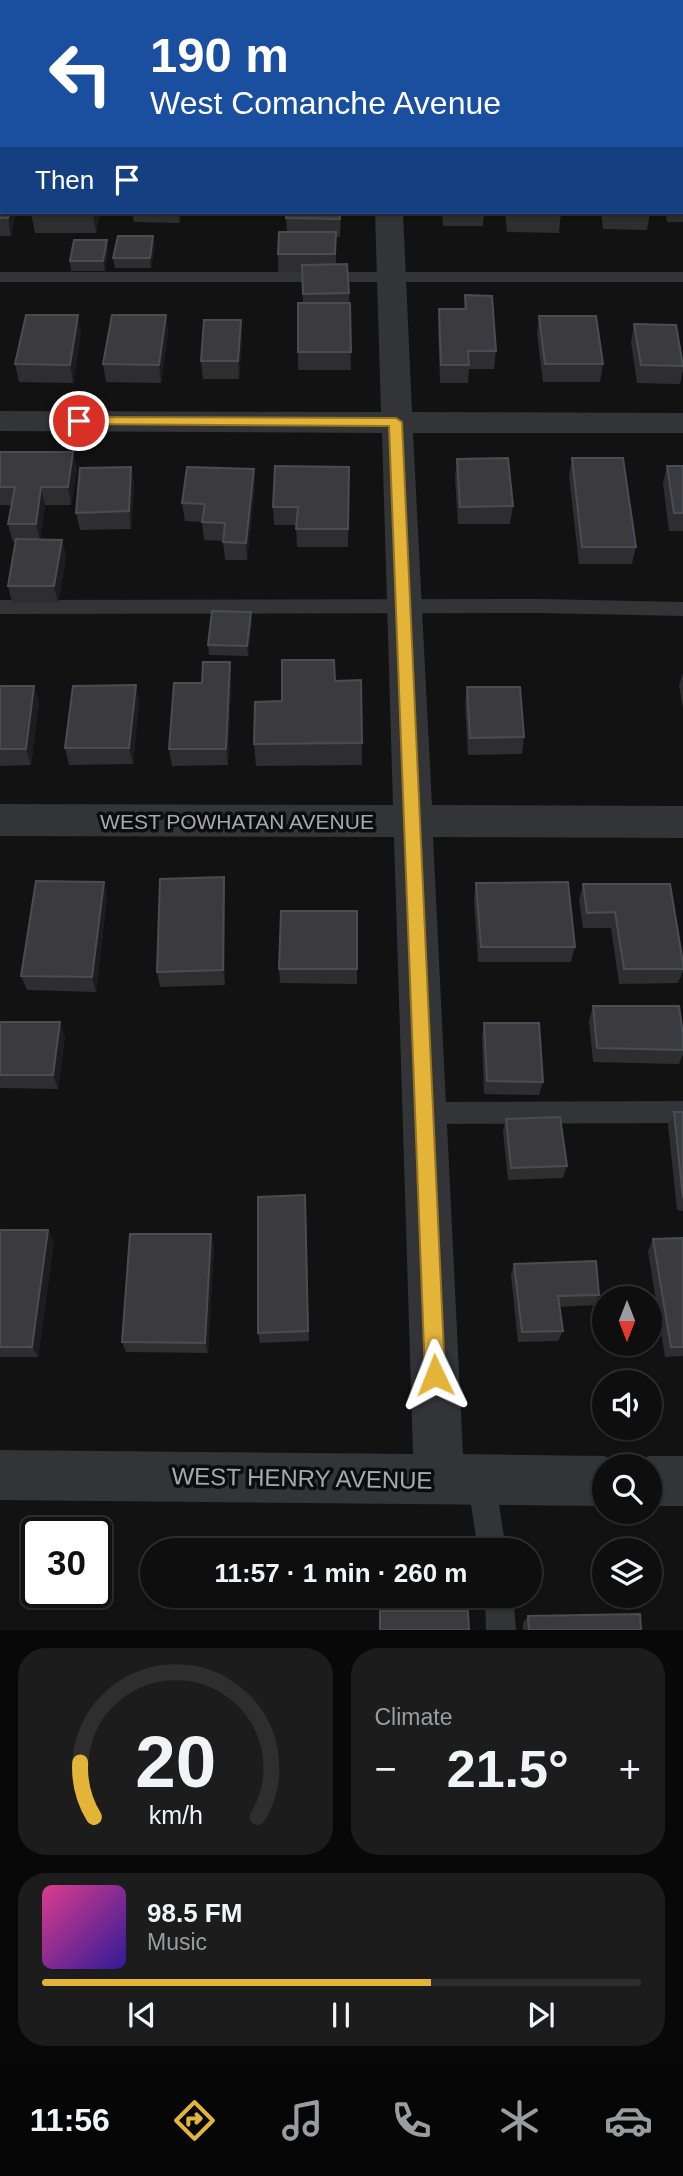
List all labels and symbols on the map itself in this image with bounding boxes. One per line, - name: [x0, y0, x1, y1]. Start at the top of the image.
- pin: [49, 391, 109, 451]
- street label: WEST POWHATAN AVENUE: [100, 810, 374, 833]
- north arrow: [592, 1286, 662, 1356]
- position arrow: [398, 1338, 472, 1412]
- street label: WEST HENRY AVENUE: [171, 1462, 433, 1494]
- speed limit sign: 30: [21, 1517, 112, 1608]

